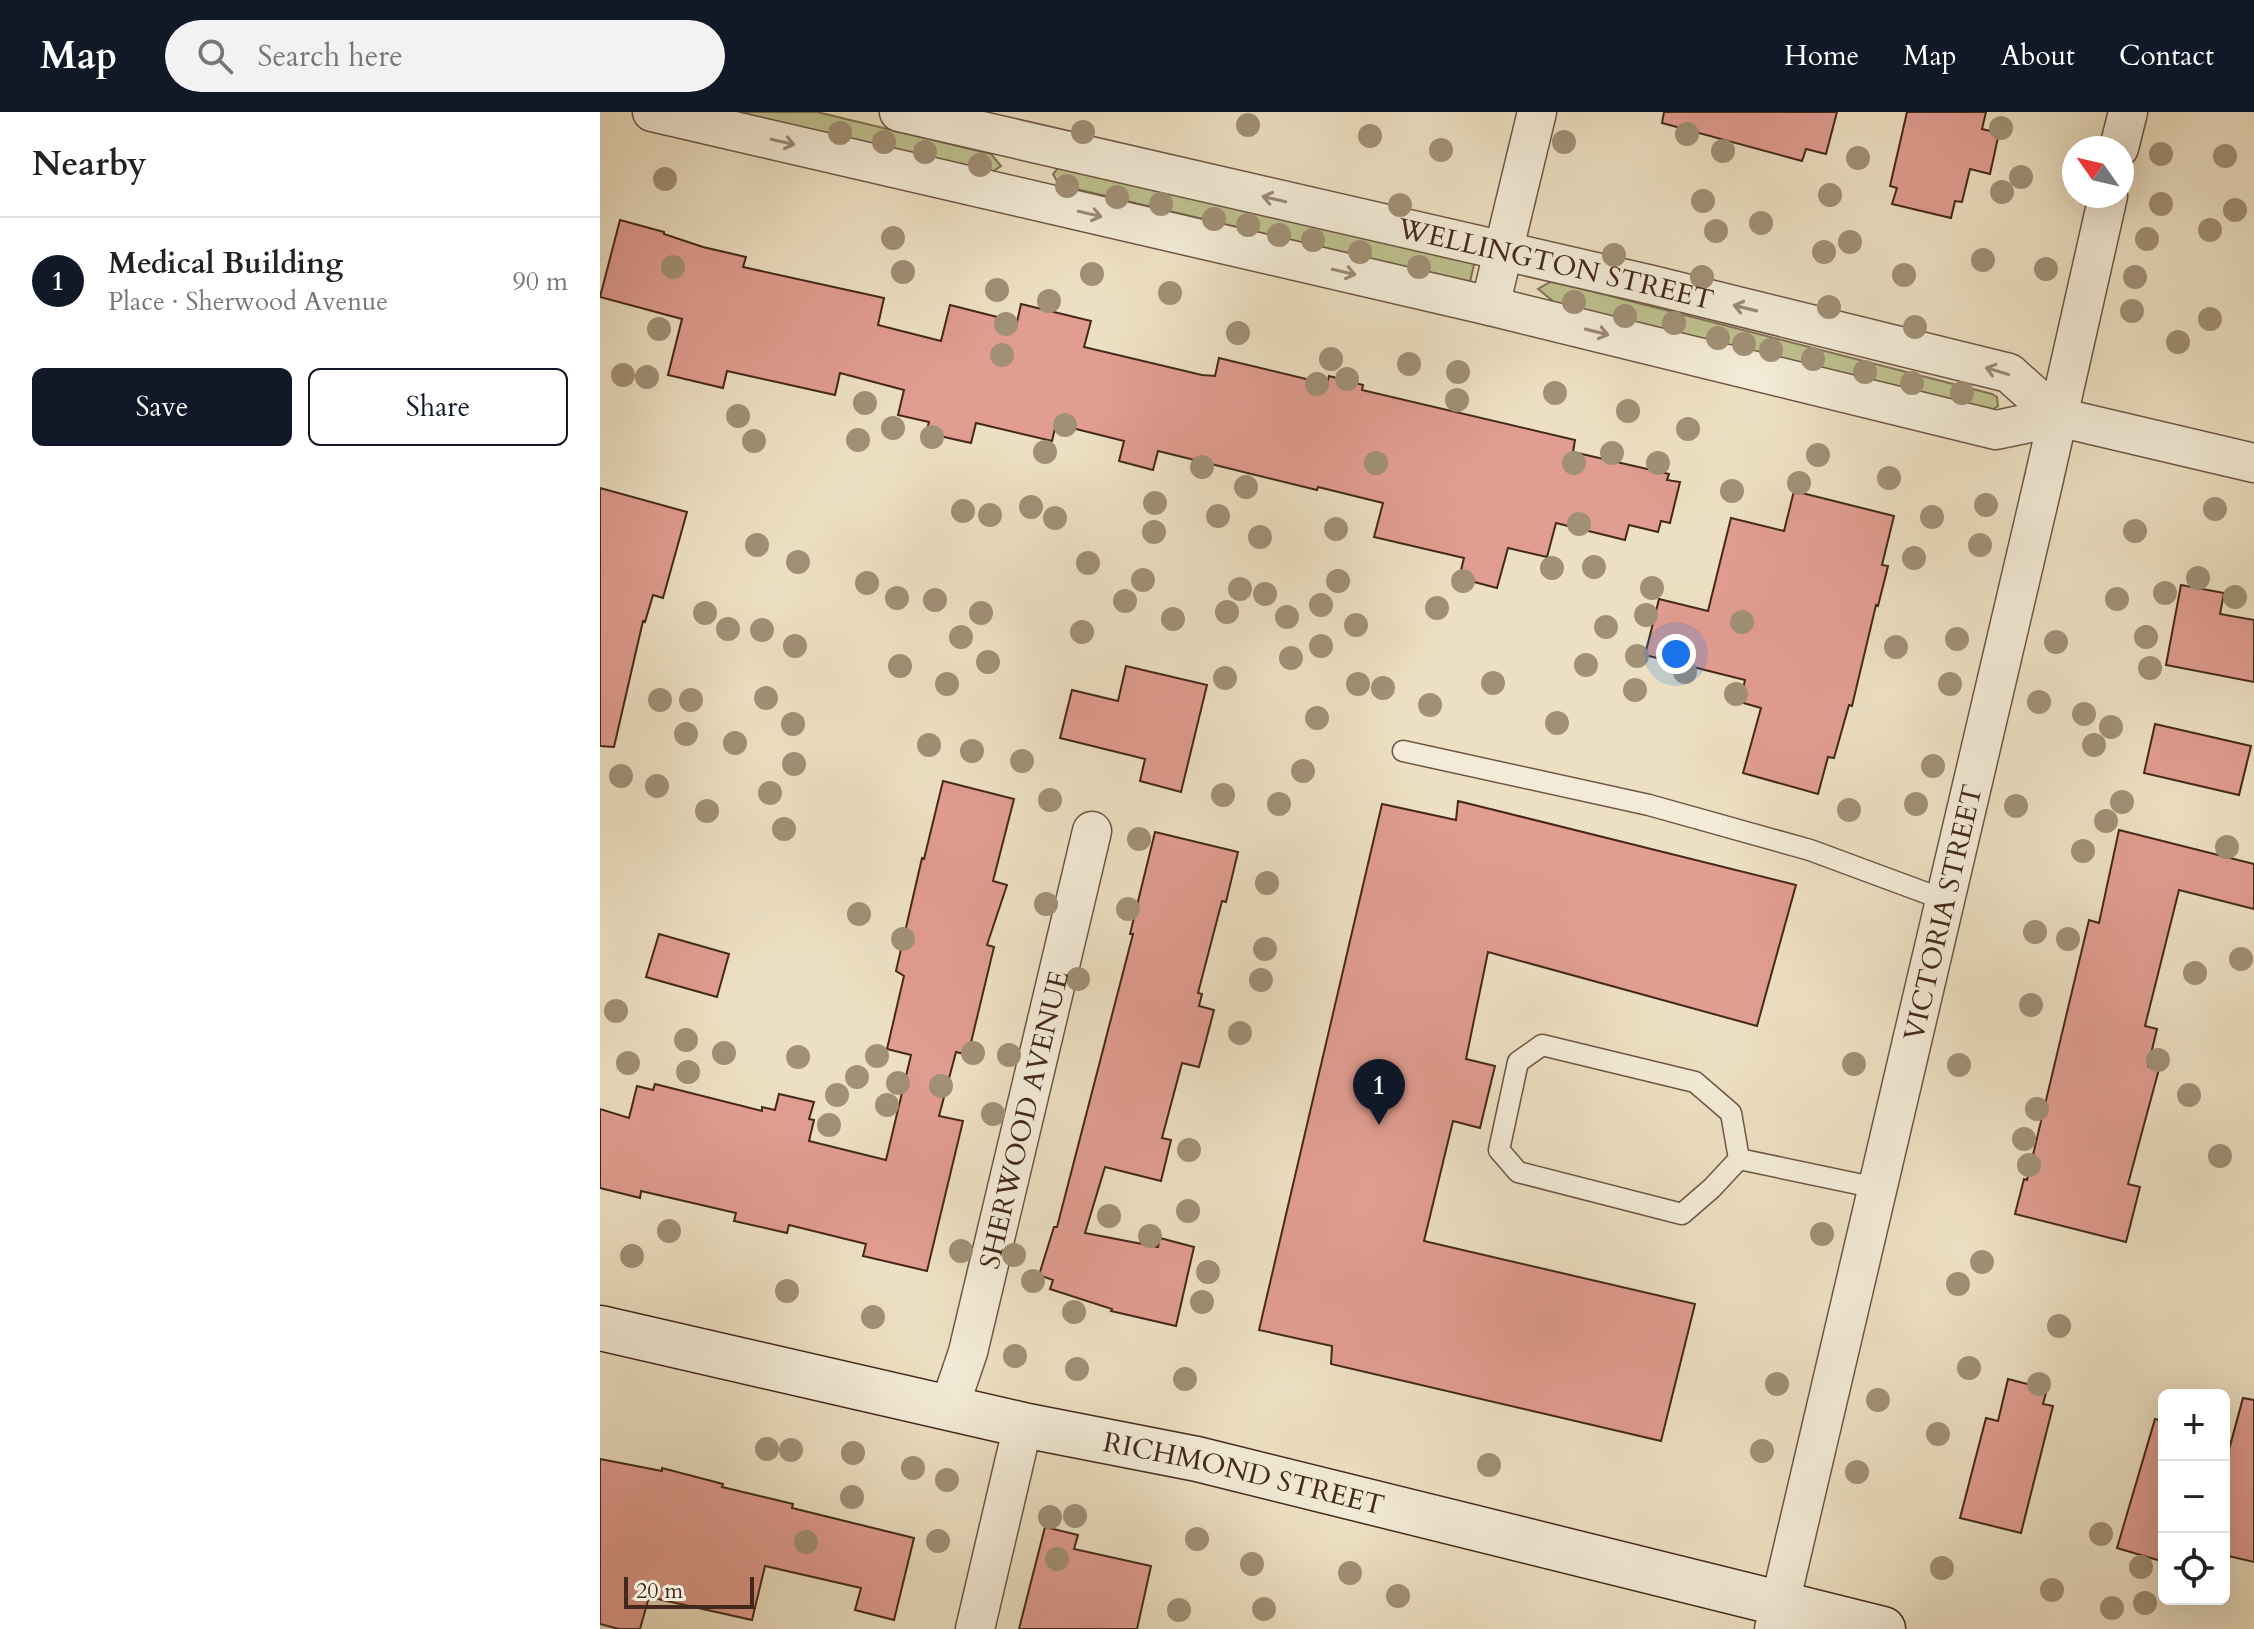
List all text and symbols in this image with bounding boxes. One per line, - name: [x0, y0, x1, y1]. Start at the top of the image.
- search box: [165, 20, 725, 92]
- text: Map: [40, 30, 117, 82]
- icon: search: [193, 34, 237, 78]
- text: Search here: [257, 36, 403, 77]
- text: Home: [1784, 37, 1859, 75]
- text: Map: [1903, 37, 1957, 75]
- text: About: [2001, 37, 2075, 75]
- text: Contact: [2119, 37, 2214, 75]
- one-way arrow: [769, 136, 795, 151]
- north arrow: [2062, 136, 2134, 208]
- text: Nearby: [32, 141, 147, 187]
- one-way arrow: [1261, 191, 1287, 206]
- one-way arrow: [1077, 207, 1103, 222]
- street label: WELLINGTON STREET: [1393, 209, 1717, 319]
- text: Medical Building: [108, 243, 343, 284]
- text: 1: [51, 264, 65, 299]
- text: 90 m: [512, 264, 568, 299]
- one-way arrow: [1330, 265, 1356, 280]
- text: Place · Sherwood Avenue: [108, 284, 388, 319]
- one-way arrow: [1733, 300, 1759, 315]
- one-way arrow: [1583, 325, 1609, 340]
- one-way arrow: [1985, 363, 2011, 378]
- button: Save: [32, 368, 292, 446]
- button: Share: [308, 368, 568, 446]
- your location: [1656, 634, 1696, 674]
- street label: VICTORIA STREET: [1895, 781, 1992, 1044]
- street label: SHERWOOD AVENUE: [970, 967, 1078, 1273]
- pin: 1: [1353, 1059, 1405, 1125]
- map controls: [2158, 1389, 2230, 1605]
- button: +: [2158, 1389, 2230, 1461]
- street label: RICHMOND STREET: [1100, 1423, 1388, 1525]
- button: −: [2158, 1461, 2230, 1533]
- button: locate: [2158, 1533, 2230, 1605]
- scale bar: [624, 1573, 754, 1609]
- text: 20 m: [636, 1576, 683, 1606]

